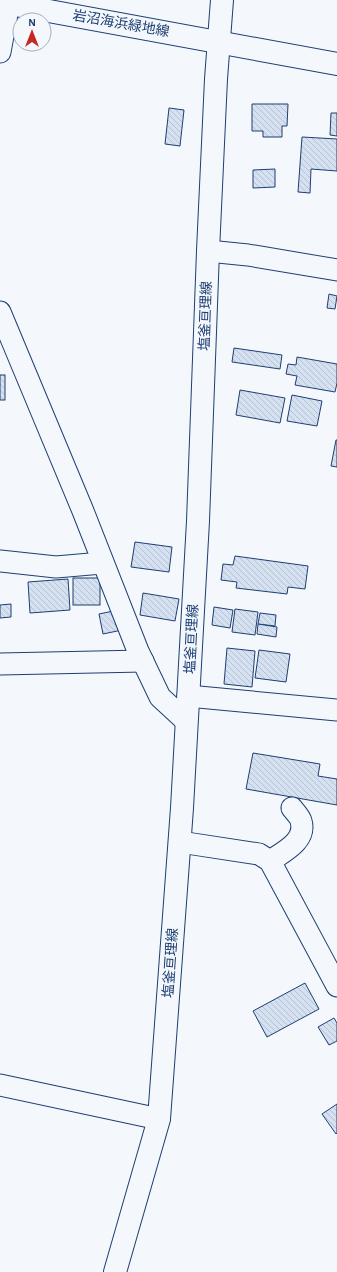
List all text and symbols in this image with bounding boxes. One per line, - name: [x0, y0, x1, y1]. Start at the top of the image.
- street label: 岩沼海浜緑地線: [72, 8, 171, 39]
- north arrow: [12, 12, 52, 52]
- text: N: [28, 17, 36, 28]
- street label: 塩釜亘理線: [196, 281, 214, 351]
- street label: 塩釜亘理線: [181, 604, 201, 674]
- street label: 塩釜亘理線: [160, 927, 180, 998]

